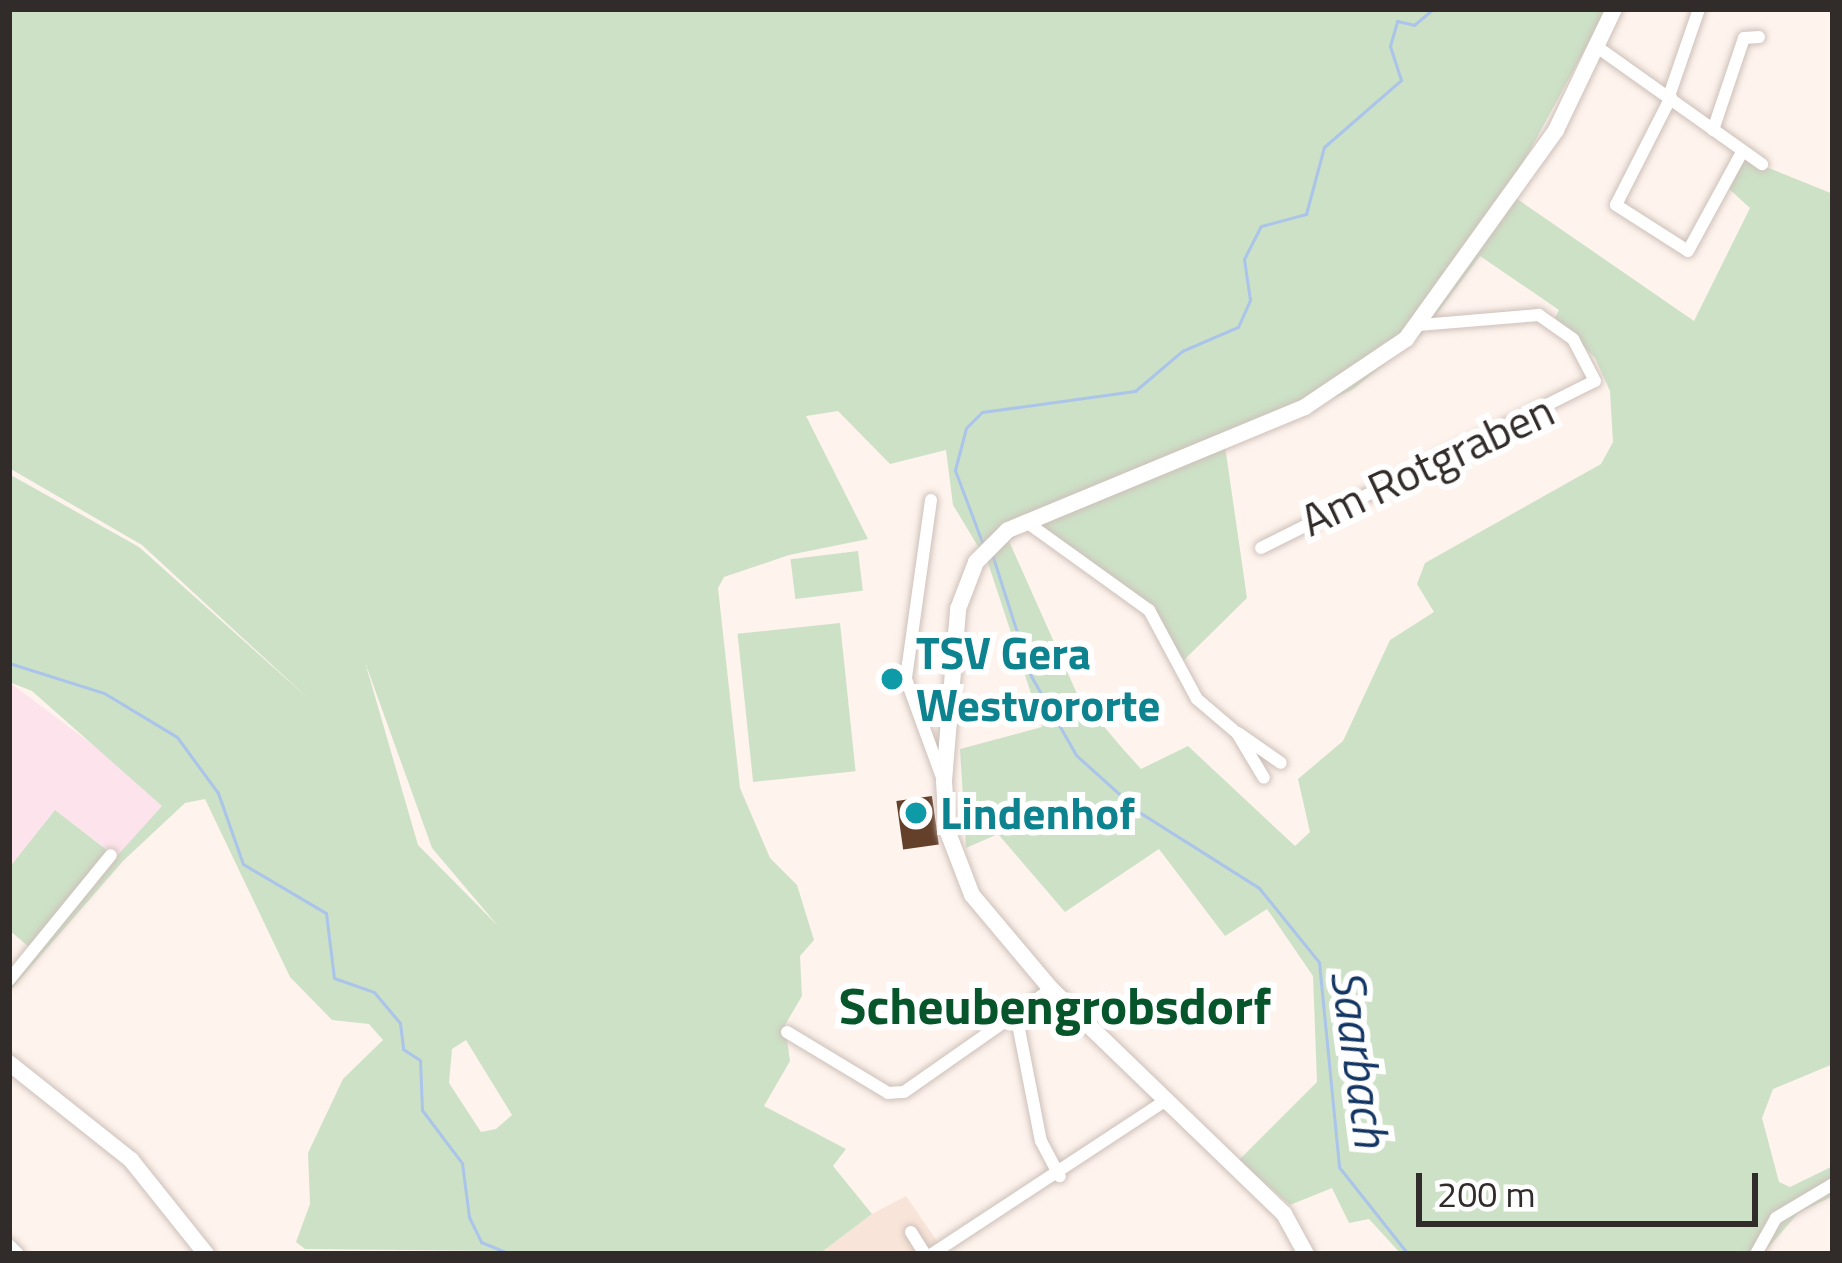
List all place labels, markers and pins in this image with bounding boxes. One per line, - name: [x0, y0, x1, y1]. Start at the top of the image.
- place label: TSV Gera Westvororte: [916, 626, 1160, 732]
- marker: TSV Gera Westvororte: [879, 666, 905, 692]
- place label: Lindenhof: [940, 786, 1135, 840]
- marker: Lindenhof: [903, 800, 929, 826]

